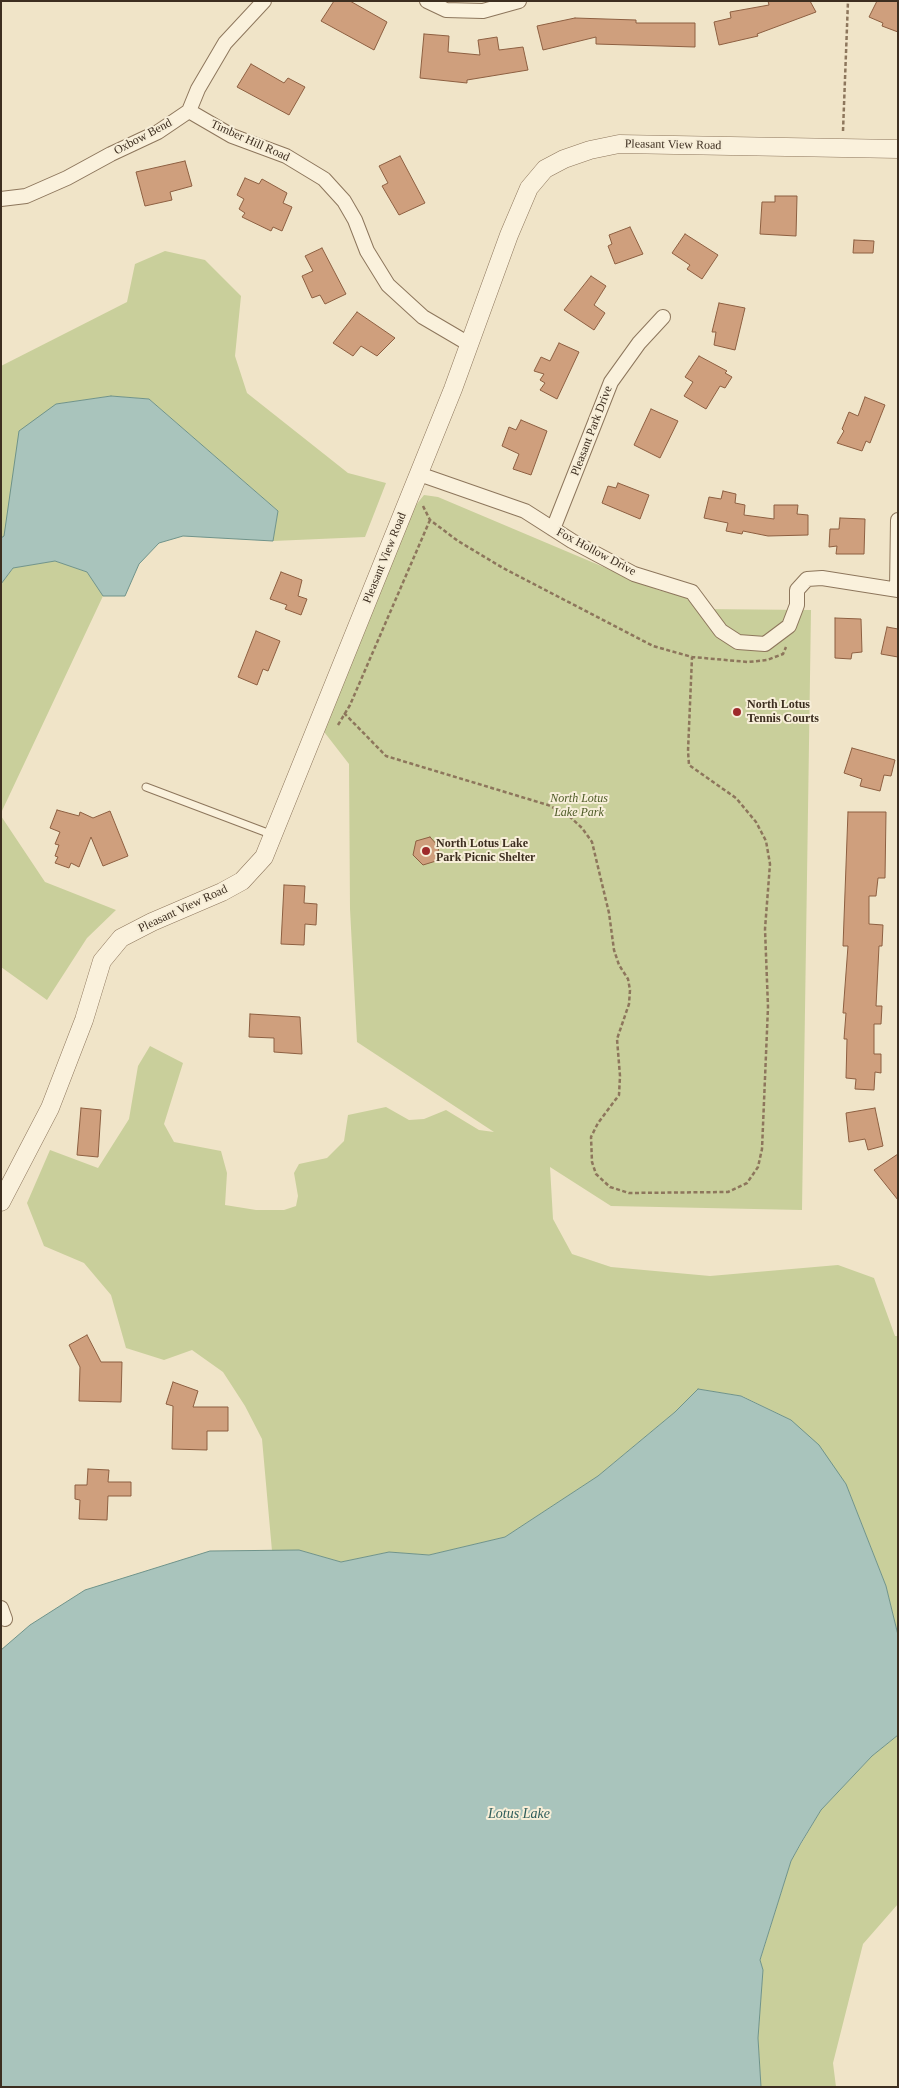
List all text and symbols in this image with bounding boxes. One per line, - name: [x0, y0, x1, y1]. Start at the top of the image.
- street label: Oxbow Bend: [112, 116, 174, 158]
- street label: Timber Hill Road: [208, 117, 292, 165]
- street label: Pleasant View Road: [625, 137, 721, 153]
- street label: Pleasant Park Drive: [568, 384, 616, 478]
- street label: Pleasant View Road: [360, 511, 410, 605]
- street label: Fox Hollow Drive: [554, 525, 638, 579]
- place label: North Lotus Tennis Courts: [747, 698, 819, 726]
- marker: North Lotus Tennis Courts: [731, 706, 743, 718]
- park label: North Lotus Lake Park: [550, 792, 608, 820]
- place label: North Lotus Lake Park Picnic Shelter: [436, 837, 535, 865]
- marker: North Lotus Lake Park Picnic Shelter: [420, 845, 432, 857]
- street label: Pleasant View Road: [136, 882, 230, 936]
- water label: Lotus Lake: [488, 1806, 550, 1822]

